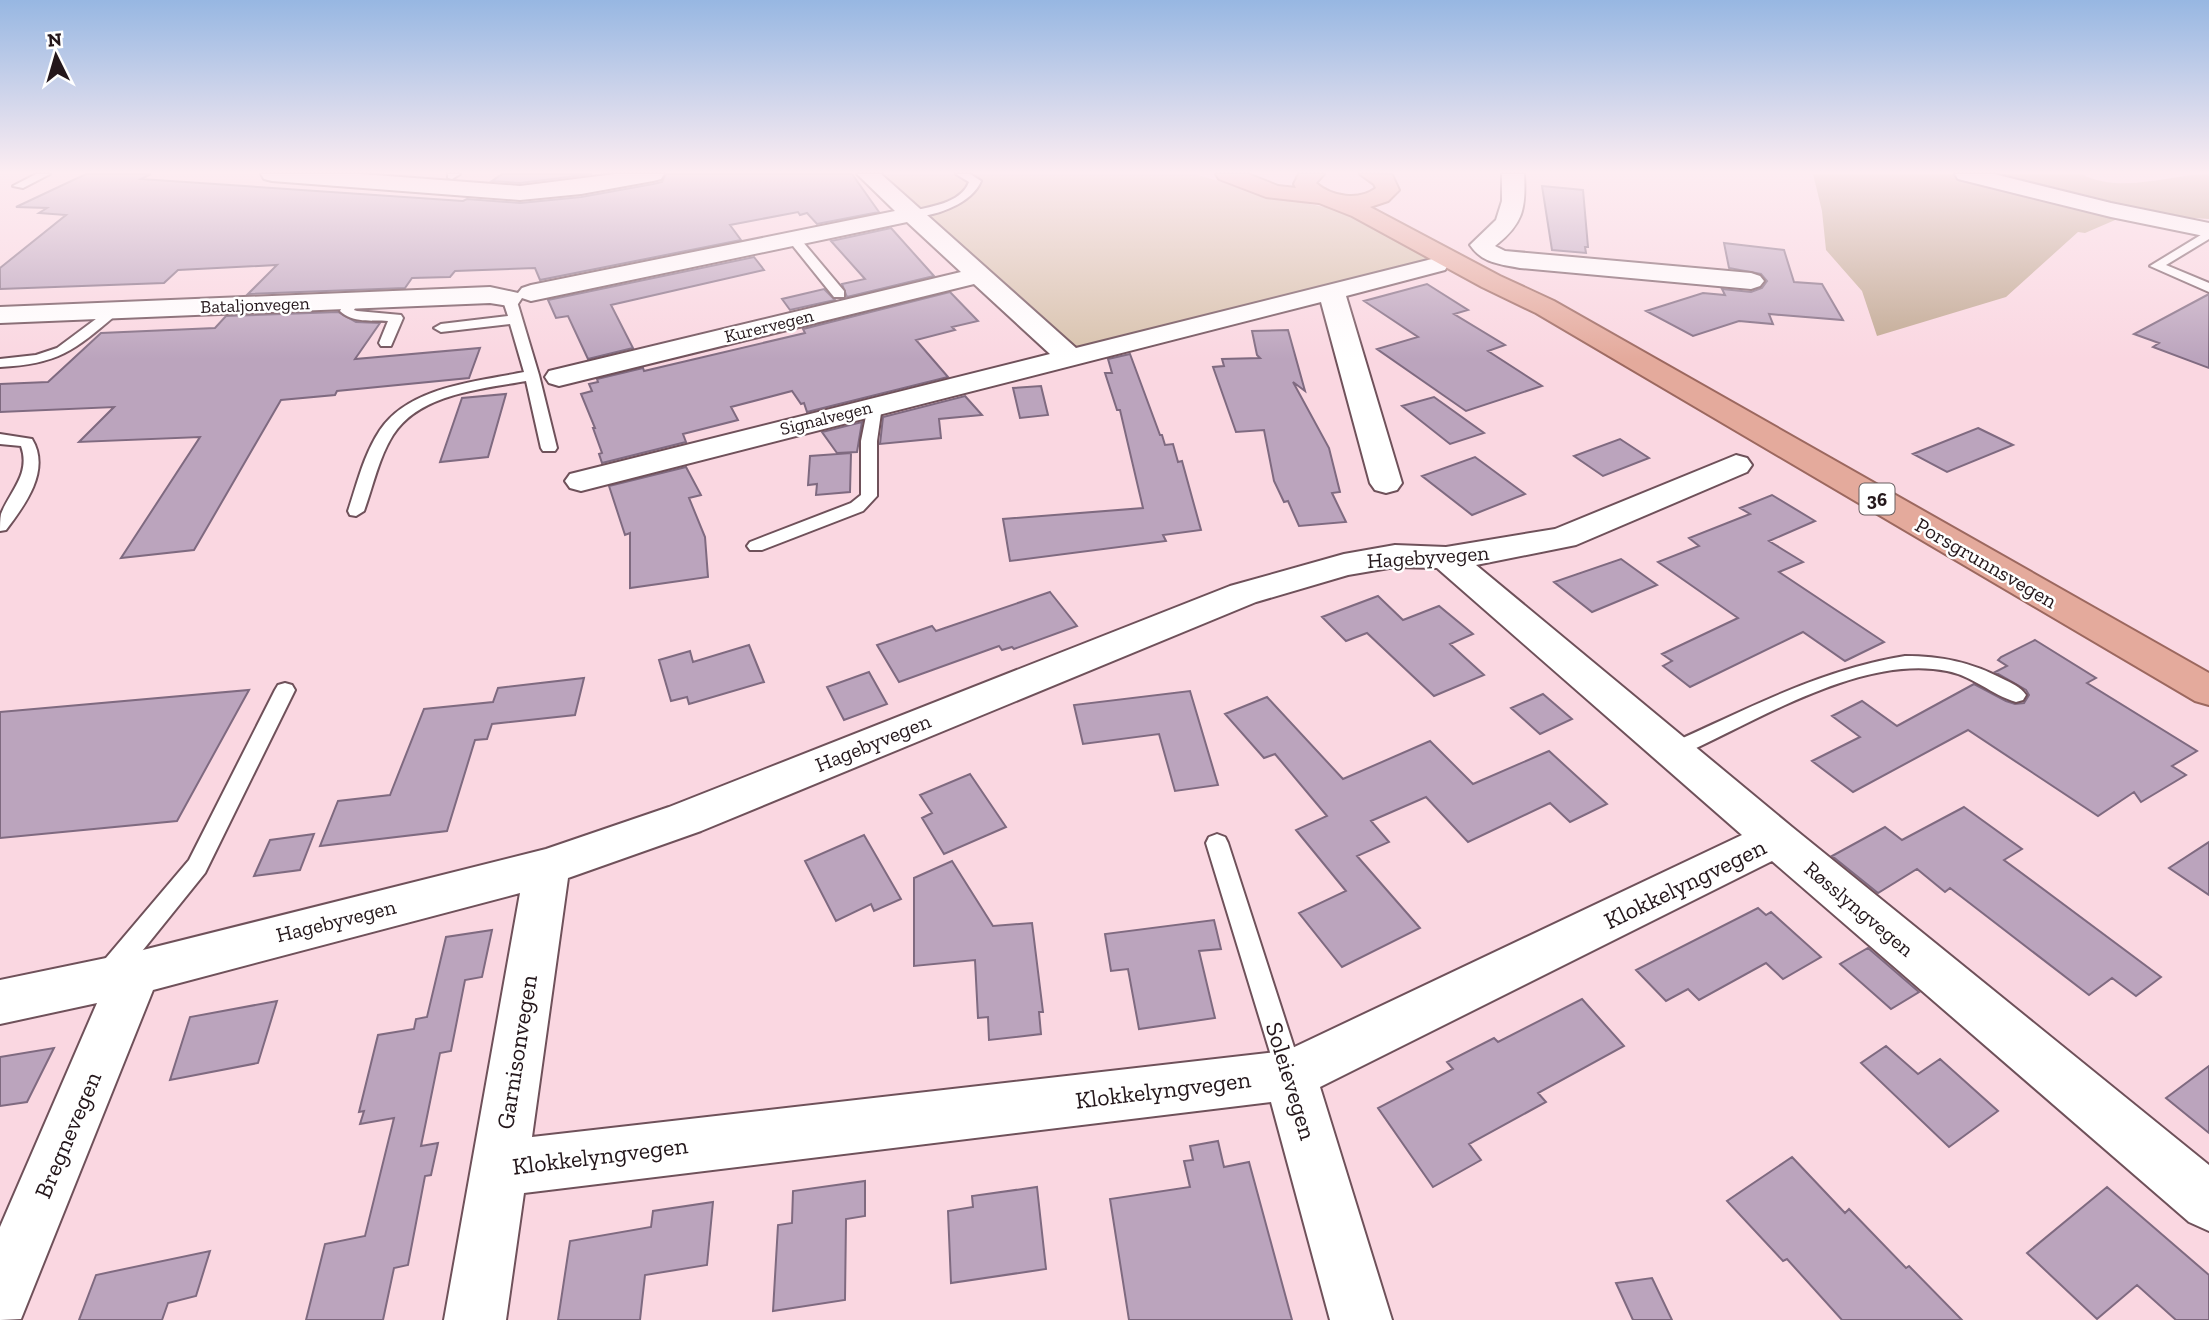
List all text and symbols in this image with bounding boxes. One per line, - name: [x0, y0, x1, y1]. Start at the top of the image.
- north arrow: [21, 21, 91, 91]
- text: N: [46, 27, 63, 52]
- street label: Bataljonvegen: [200, 292, 311, 318]
- street label: Kurervegen: [722, 304, 816, 348]
- street label: Signalvegen: [778, 396, 875, 440]
- road number: 36: [1860, 484, 1895, 514]
- street label: Porsgrunnsvegen: [1911, 512, 2062, 613]
- street label: Hagebyvegen: [1366, 540, 1490, 573]
- street label: Hagebyvegen: [811, 708, 934, 777]
- street label: Klokkelyngvegen: [1599, 832, 1771, 935]
- street label: Røsslyngvegen: [1800, 856, 1919, 962]
- street label: Hagebyvegen: [273, 894, 398, 947]
- street label: Garnisonvegen: [490, 972, 543, 1131]
- street label: Soleievegen: [1260, 1018, 1323, 1143]
- street label: Klokkelyngvegen: [1074, 1064, 1253, 1115]
- street label: Bregnevegen: [28, 1067, 107, 1203]
- street label: Klokkelyngvegen: [511, 1130, 690, 1181]

